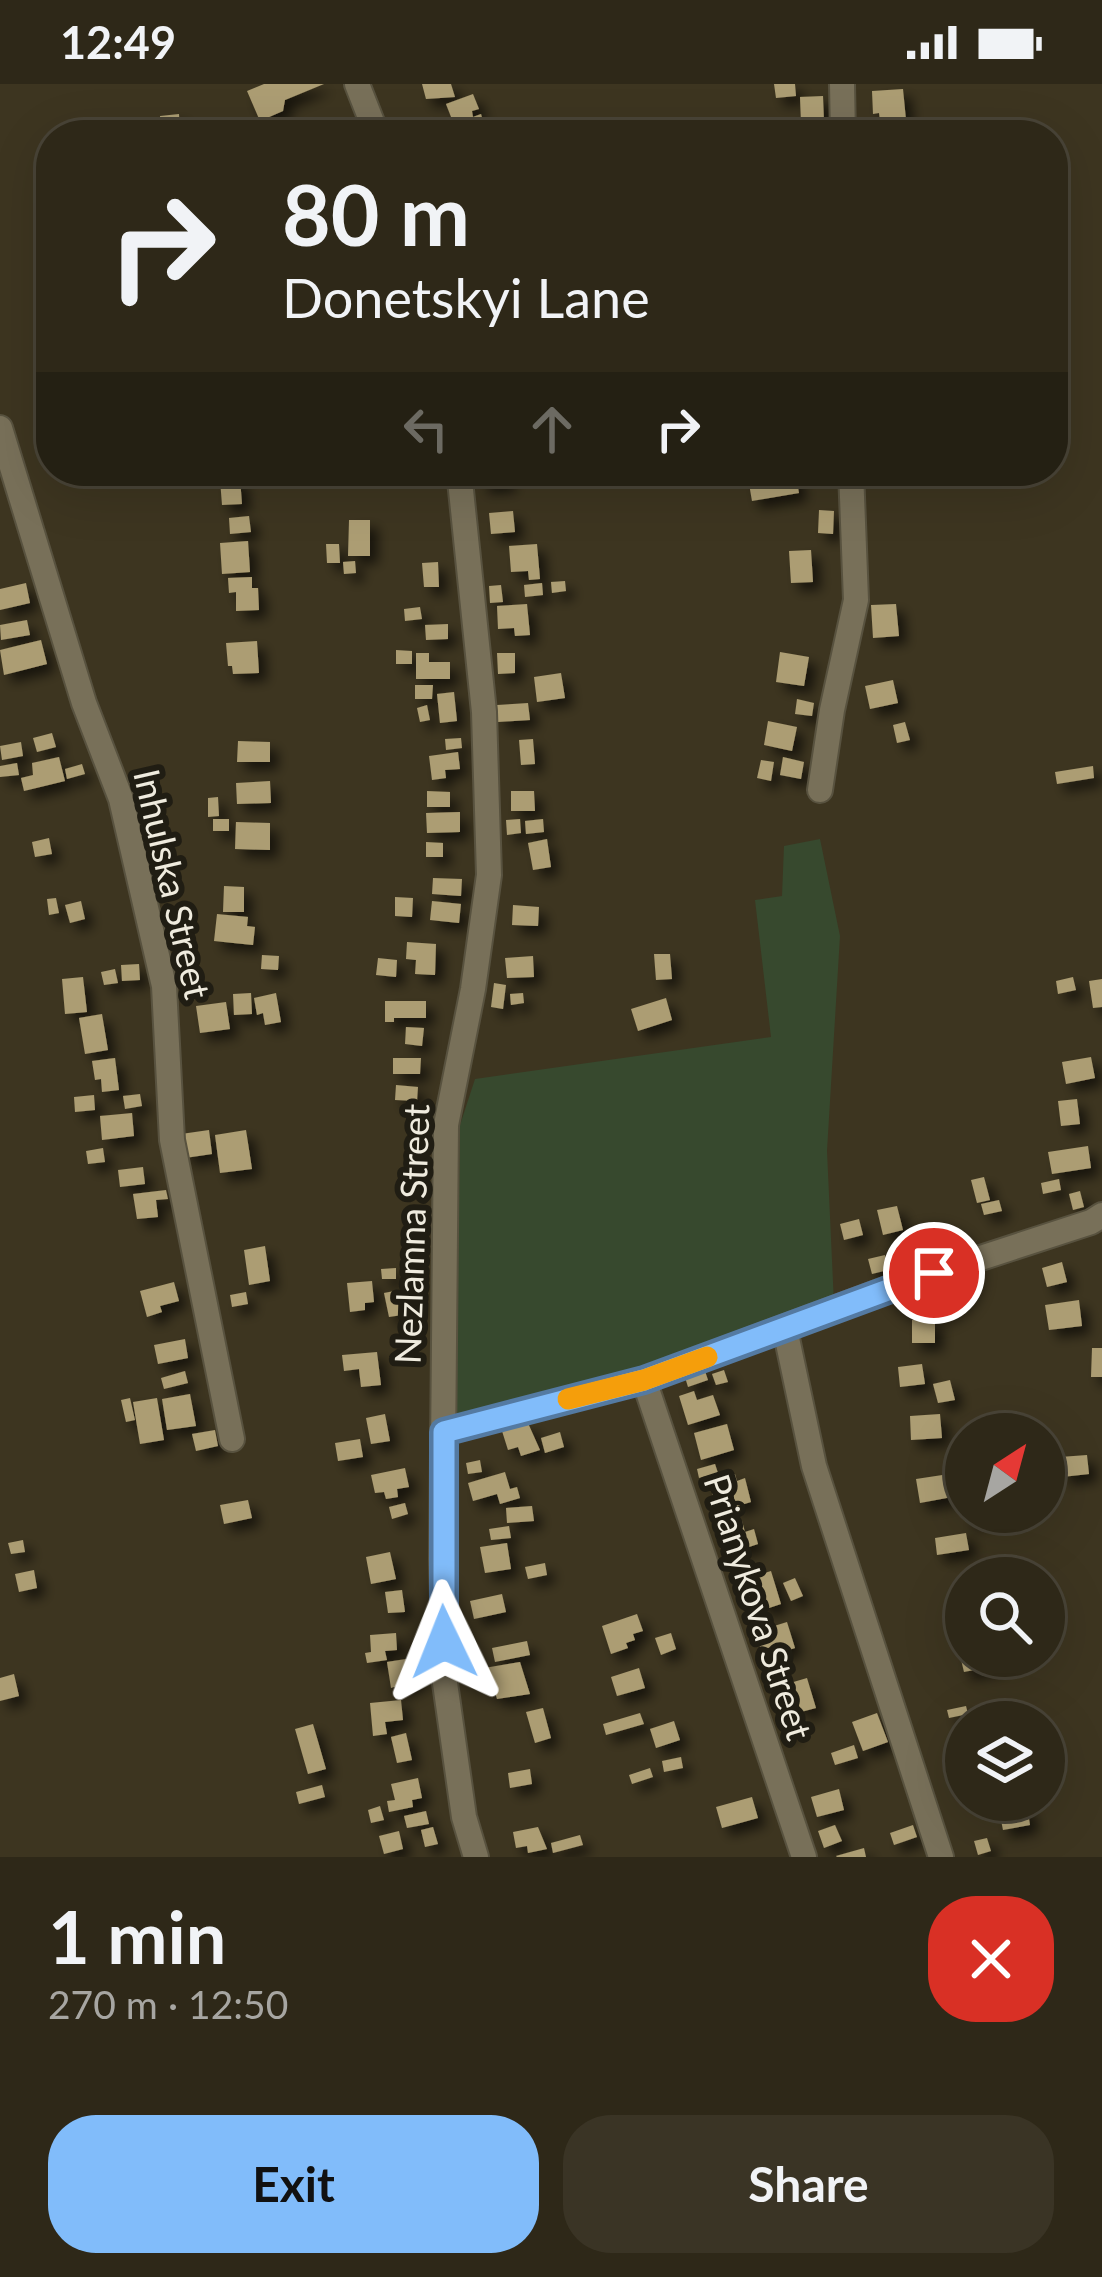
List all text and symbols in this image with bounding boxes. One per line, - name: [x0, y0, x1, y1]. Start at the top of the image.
- text: 12:49: [60, 15, 176, 69]
- text: 80 m: [282, 163, 470, 264]
- icon: right: [84, 168, 240, 324]
- text: Donetskyi Lane: [282, 265, 650, 330]
- icon: left: [393, 396, 459, 462]
- icon: ahead: [519, 396, 585, 462]
- icon: right: [645, 396, 711, 462]
- street label: Inhulska Street: [125, 765, 221, 1003]
- street label: Nezlamna Street: [384, 1103, 438, 1365]
- pin: [883, 1222, 985, 1324]
- icon: arrive: [901, 1240, 967, 1306]
- north arrow: [945, 1413, 1065, 1533]
- map controls: [945, 1413, 1065, 1821]
- street label: Prianykova Street: [695, 1468, 823, 1745]
- button: search: [945, 1557, 1065, 1677]
- position arrow: [381, 1579, 507, 1705]
- button: layers: [945, 1701, 1065, 1821]
- text: 1 min: [48, 1893, 226, 1979]
- button: close: [928, 1896, 1054, 2022]
- text: 270 m · 12:50: [48, 1981, 288, 2027]
- button: Exit: [48, 2115, 539, 2253]
- button: Share: [563, 2115, 1054, 2253]

